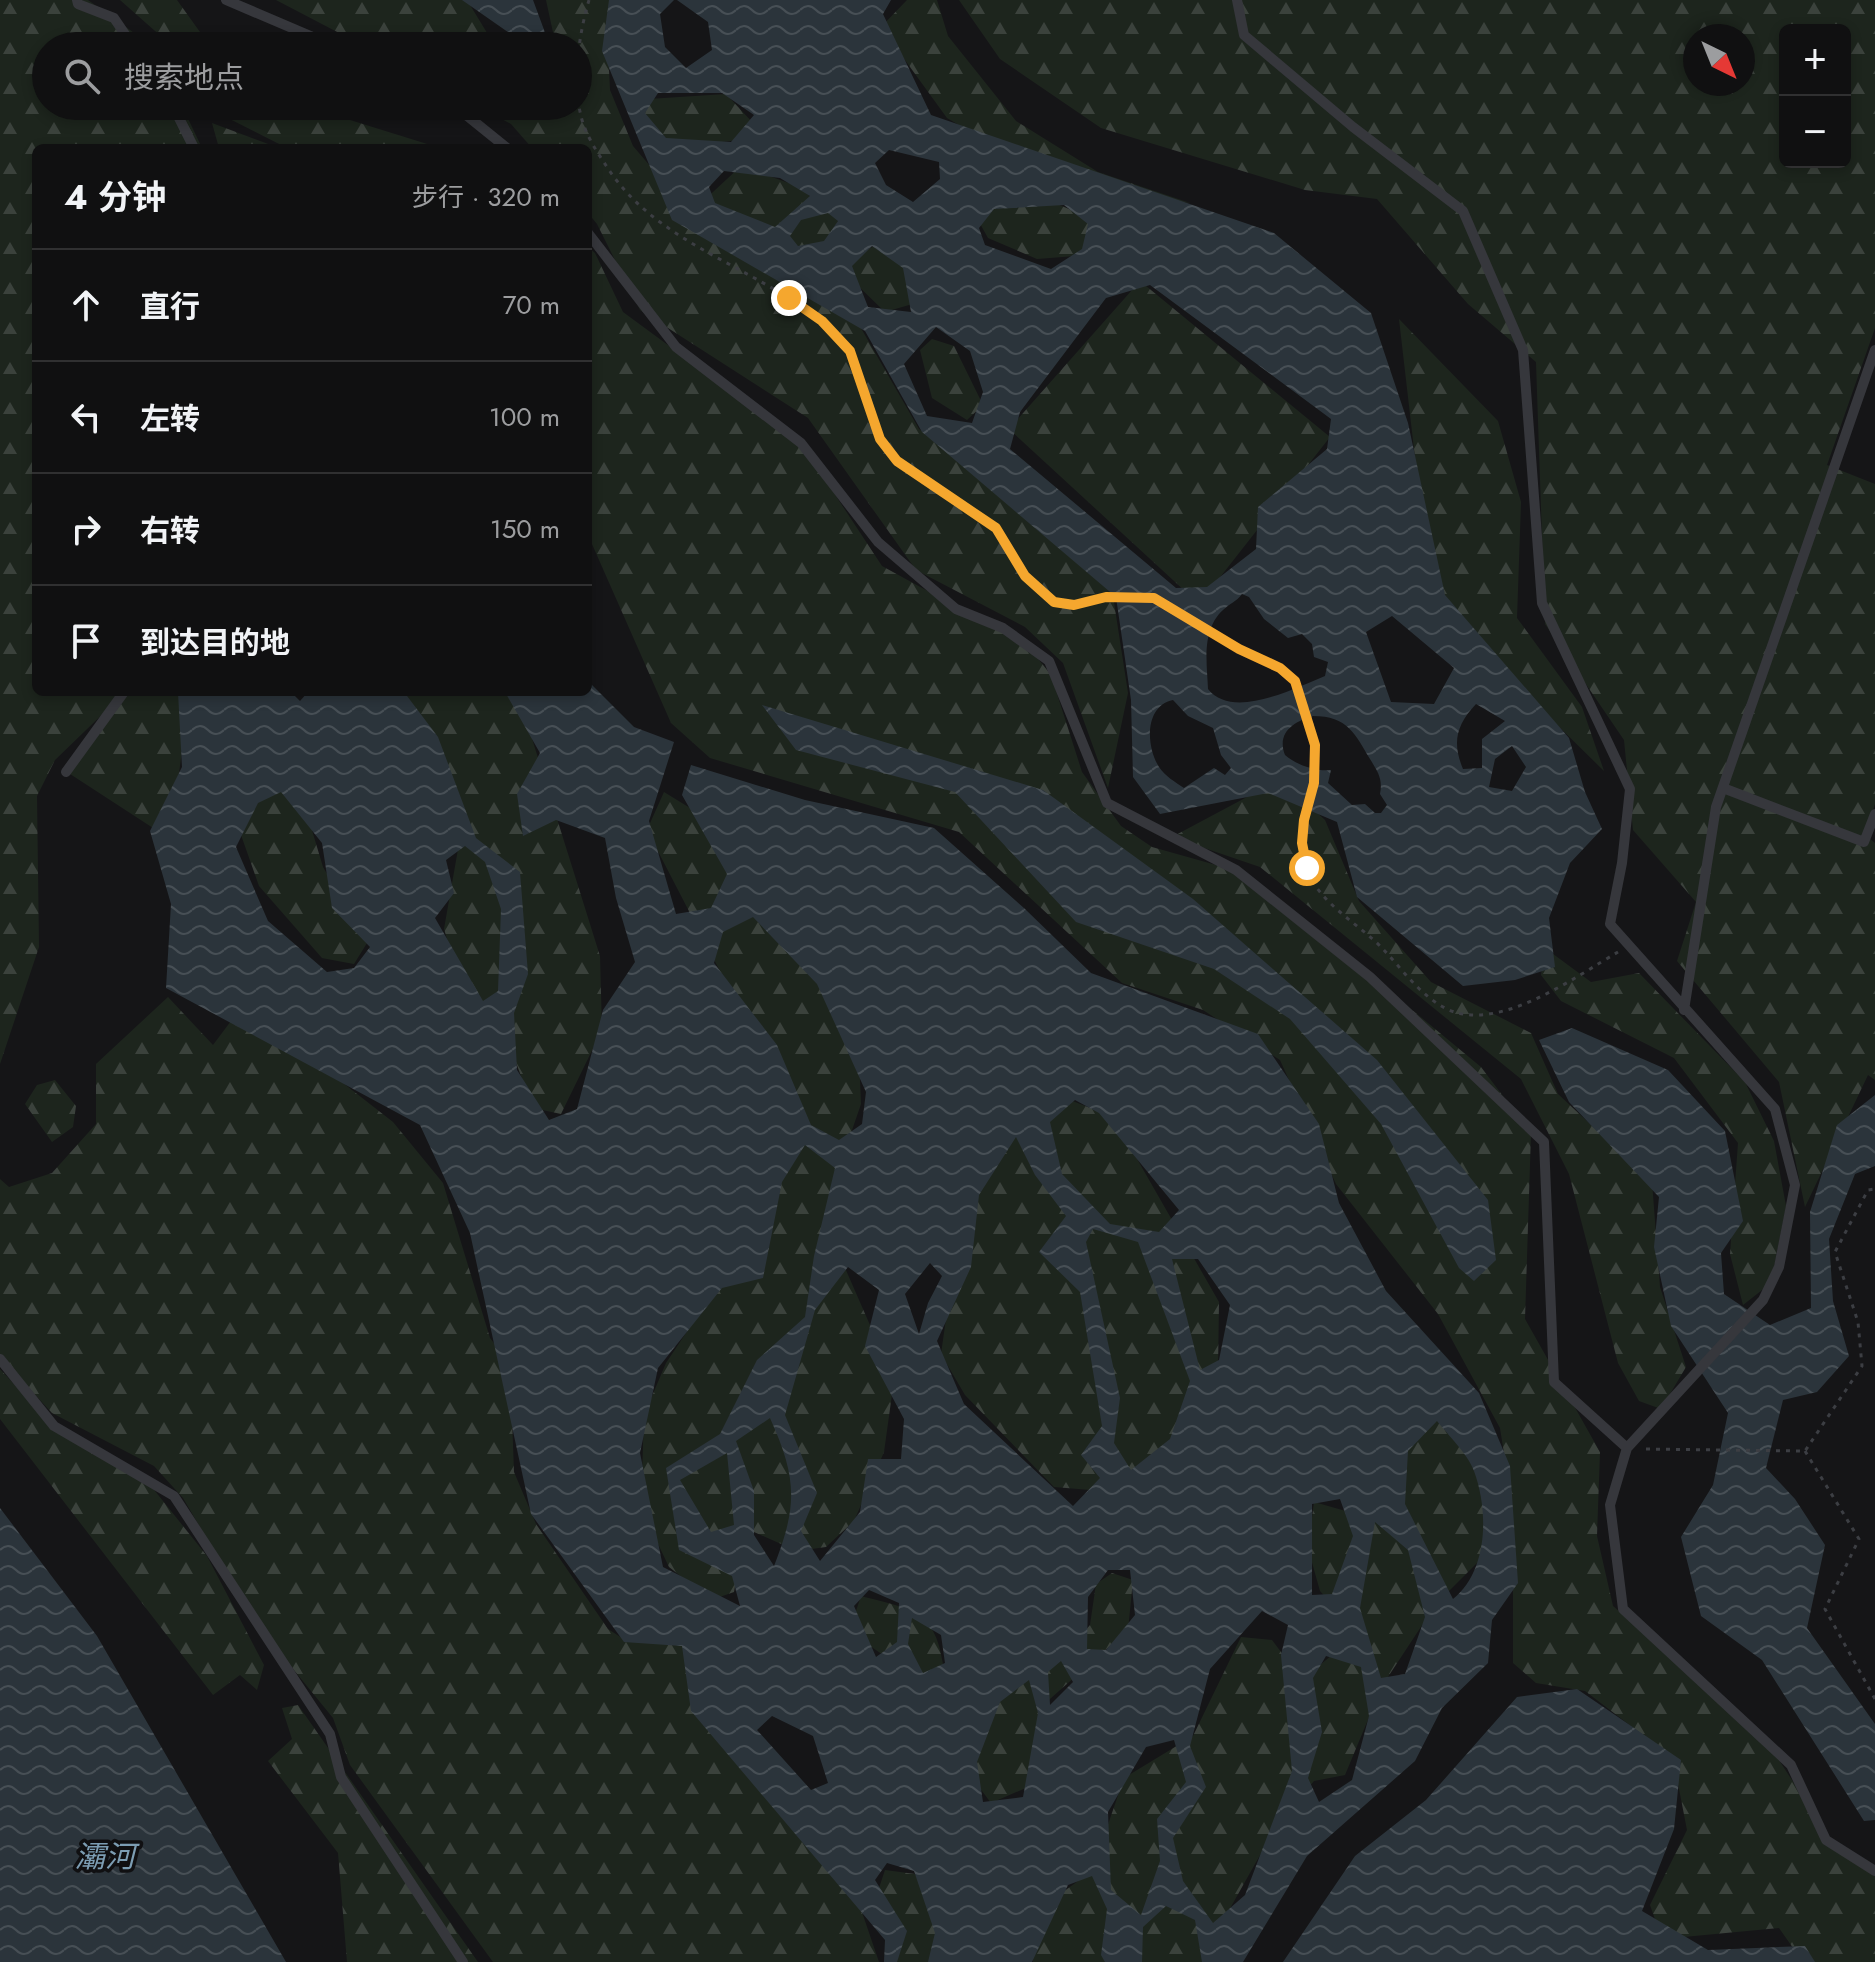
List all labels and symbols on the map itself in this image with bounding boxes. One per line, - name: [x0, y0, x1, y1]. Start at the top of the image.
- north arrow: [1683, 24, 1755, 96]
- route end: [771, 280, 807, 316]
- route start: [1289, 850, 1325, 886]
- water label: 灞河: [75, 1835, 140, 1878]

